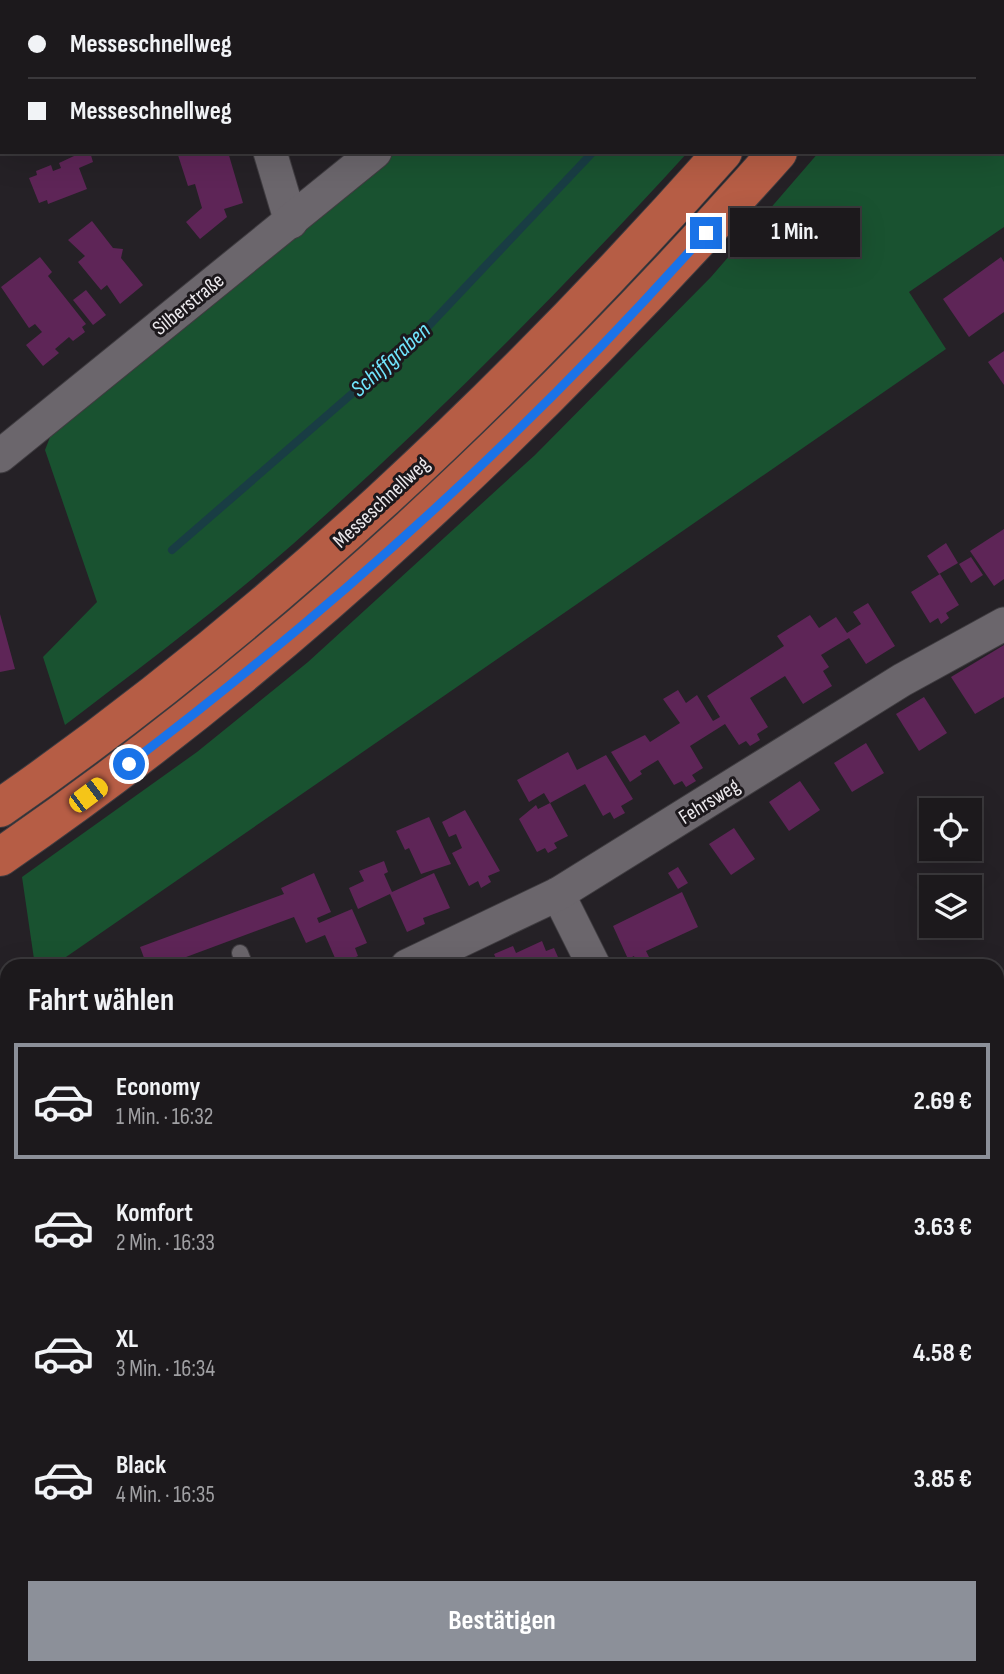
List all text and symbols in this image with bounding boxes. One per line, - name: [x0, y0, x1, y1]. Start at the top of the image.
- text: Messeschnellweg: [70, 29, 232, 60]
- text: Messeschnellweg: [70, 96, 232, 127]
- callout: 1 Min.: [730, 208, 860, 258]
- route end: [690, 217, 722, 249]
- text: 1 Min.: [771, 218, 819, 246]
- street label: Silberstraße: [148, 268, 229, 341]
- water label: Schiffgraben: [345, 316, 437, 403]
- street label: Messeschnellweg: [328, 451, 435, 553]
- route start: [113, 748, 145, 780]
- street label: Fehrsweg: [674, 773, 744, 830]
- car: [65, 774, 112, 816]
- map controls: [919, 798, 982, 938]
- button: locate: [919, 798, 982, 861]
- button: layers: [919, 875, 982, 938]
- text: Fahrt wählen: [28, 981, 174, 1020]
- icon: car: [32, 1070, 95, 1133]
- text: Economy: [116, 1072, 200, 1103]
- text: 2.69 €: [913, 1086, 972, 1117]
- text: 1 Min. · 16:32: [116, 1103, 213, 1131]
- icon: car: [32, 1196, 95, 1259]
- text: Komfort: [116, 1198, 193, 1229]
- text: 3.63 €: [914, 1212, 972, 1243]
- text: 2 Min. · 16:33: [116, 1229, 215, 1257]
- icon: car: [32, 1322, 95, 1385]
- text: XL: [116, 1324, 138, 1355]
- text: 4.58 €: [913, 1338, 972, 1369]
- text: 3 Min. · 16:34: [116, 1355, 215, 1383]
- icon: car: [32, 1448, 95, 1511]
- text: Black: [116, 1450, 166, 1481]
- text: 3.85 €: [913, 1464, 972, 1495]
- text: 4 Min. · 16:35: [116, 1481, 215, 1509]
- button: Bestätigen: [28, 1581, 976, 1661]

